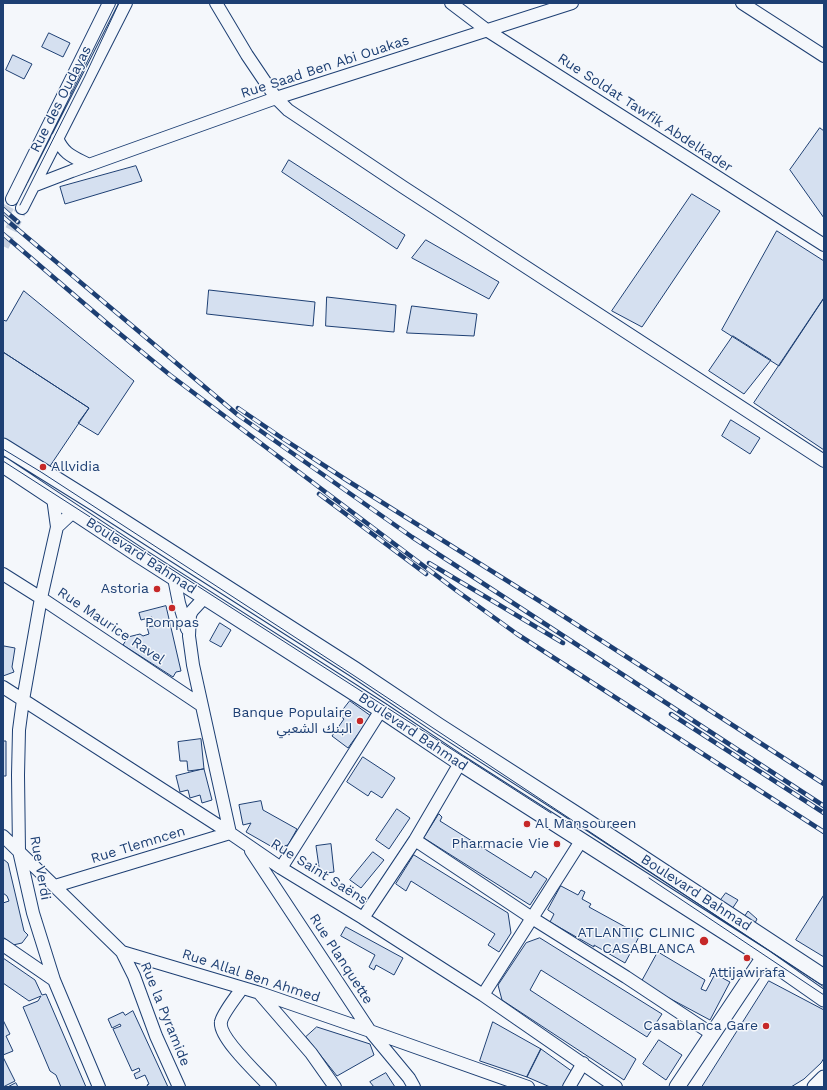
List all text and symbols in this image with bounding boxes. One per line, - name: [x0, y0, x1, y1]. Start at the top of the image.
- street label: Rue Saad Ben Abi Ouakas: [239, 32, 411, 102]
- street label: Rue des Oudayas: [27, 43, 95, 155]
- street label: Rue Soldat Tawfik Abdelkader: [554, 50, 736, 176]
- place label: Allvidia: [51, 459, 100, 475]
- marker: Allvidia: [38, 462, 48, 472]
- street label: Boulevard Bahmad: [83, 514, 199, 598]
- place label: Astoria: [101, 581, 149, 597]
- street label: Rue Maurice Ravel: [54, 584, 168, 668]
- marker: Astoria: [152, 584, 162, 594]
- marker: Pompas: [167, 603, 177, 613]
- place label: Pompas: [145, 615, 199, 631]
- street label: Boulevard Bahmad: [355, 689, 471, 775]
- place label: Banque Populaire البنك الشعبي: [232, 705, 352, 738]
- marker: Banque Populaire البنك الشعبي: [355, 716, 365, 726]
- place label: Al Mansoureen: [535, 816, 636, 832]
- marker: Al Mansoureen: [522, 819, 532, 829]
- street label: Rue Tlemncen: [89, 823, 187, 867]
- street label: Rue Verdi: [26, 834, 54, 902]
- street label: Rue Saint Saëns: [267, 835, 371, 909]
- place label: Pharmacie Vie: [452, 836, 549, 852]
- marker: Pharmacie Vie: [552, 839, 562, 849]
- street label: Boulevard Bahmad: [638, 851, 754, 935]
- street label: Rue Planquette: [306, 911, 376, 1007]
- place label: ATLANTIC CLINIC CASABLANCA: [578, 925, 695, 958]
- marker: ATLANTIC CLINIC CASABLANCA: [698, 935, 710, 947]
- street label: Rue Allal Ben Ahmed: [180, 946, 322, 1006]
- marker: Attijawirafa: [742, 953, 752, 963]
- street label: Rue la Pyramide: [136, 960, 194, 1068]
- place label: Attijawirafa: [709, 965, 785, 981]
- place label: Casablanca Gare: [643, 1018, 758, 1034]
- marker: Casablanca Gare: [761, 1021, 771, 1031]

